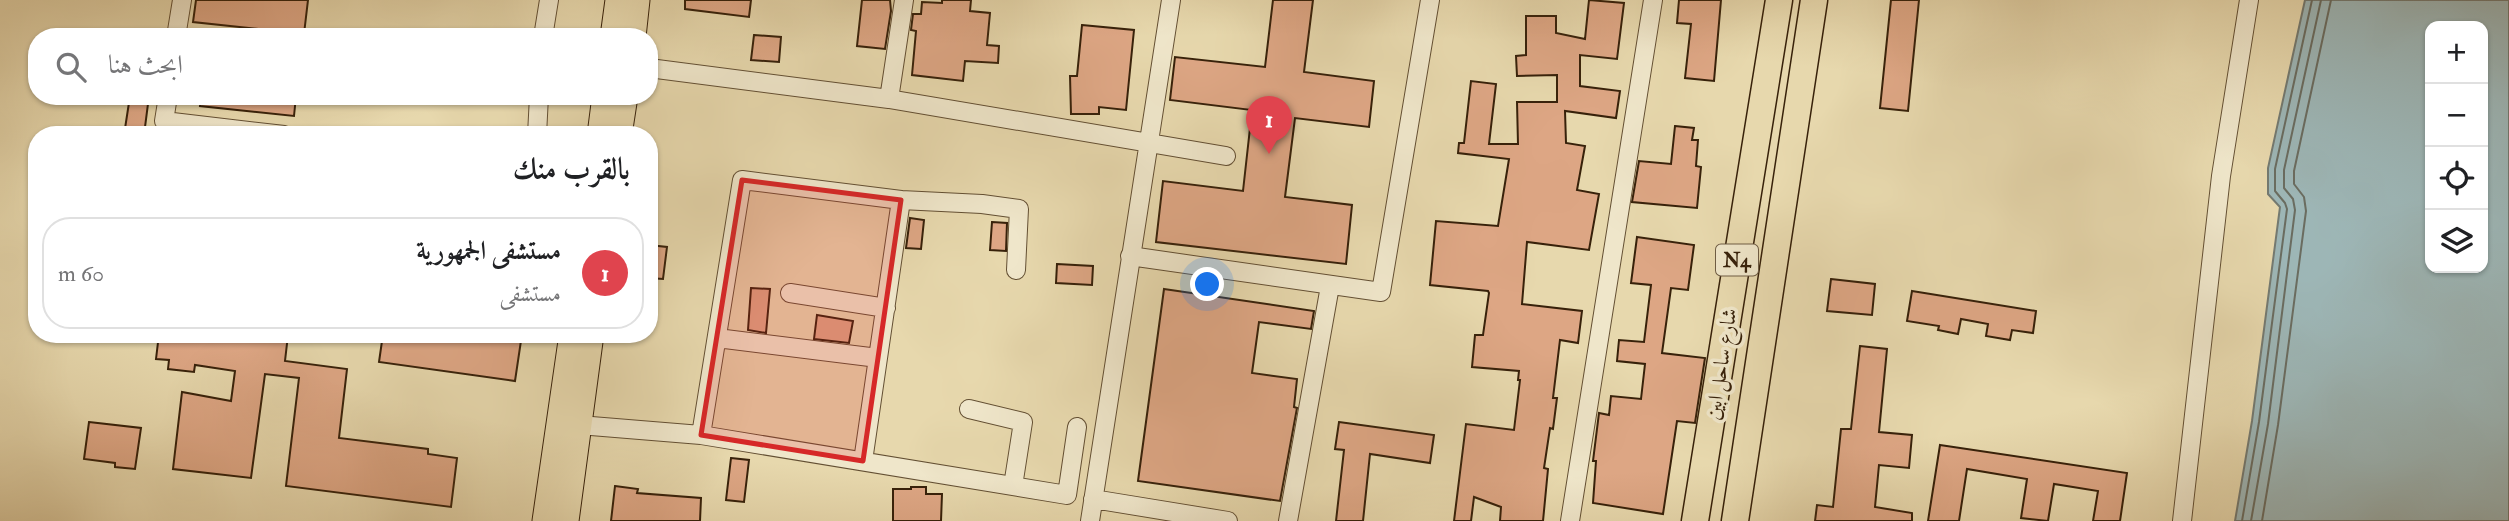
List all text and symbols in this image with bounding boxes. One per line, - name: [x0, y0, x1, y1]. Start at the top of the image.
- map controls: [2425, 21, 2488, 273]
- button: +: [2425, 21, 2488, 84]
- search box: [28, 28, 658, 105]
- icon: search: [52, 48, 90, 86]
- text: ابحث هنا: [108, 49, 183, 81]
- button: −: [2425, 84, 2488, 147]
- pin: 1: [1246, 96, 1292, 154]
- button: locate: [2425, 147, 2488, 210]
- text: بالقرب منك: [513, 151, 630, 188]
- button: layers: [2425, 210, 2488, 273]
- text: مستشفى الجمهورية: [416, 235, 561, 267]
- road number: N4: [1716, 244, 1758, 276]
- text: 60 m: [58, 259, 104, 288]
- text: 1: [601, 259, 609, 288]
- your location: [1190, 267, 1224, 301]
- text: مستشفى: [500, 279, 561, 308]
- street label: شارع ساحل ابين: [1699, 306, 1748, 423]

